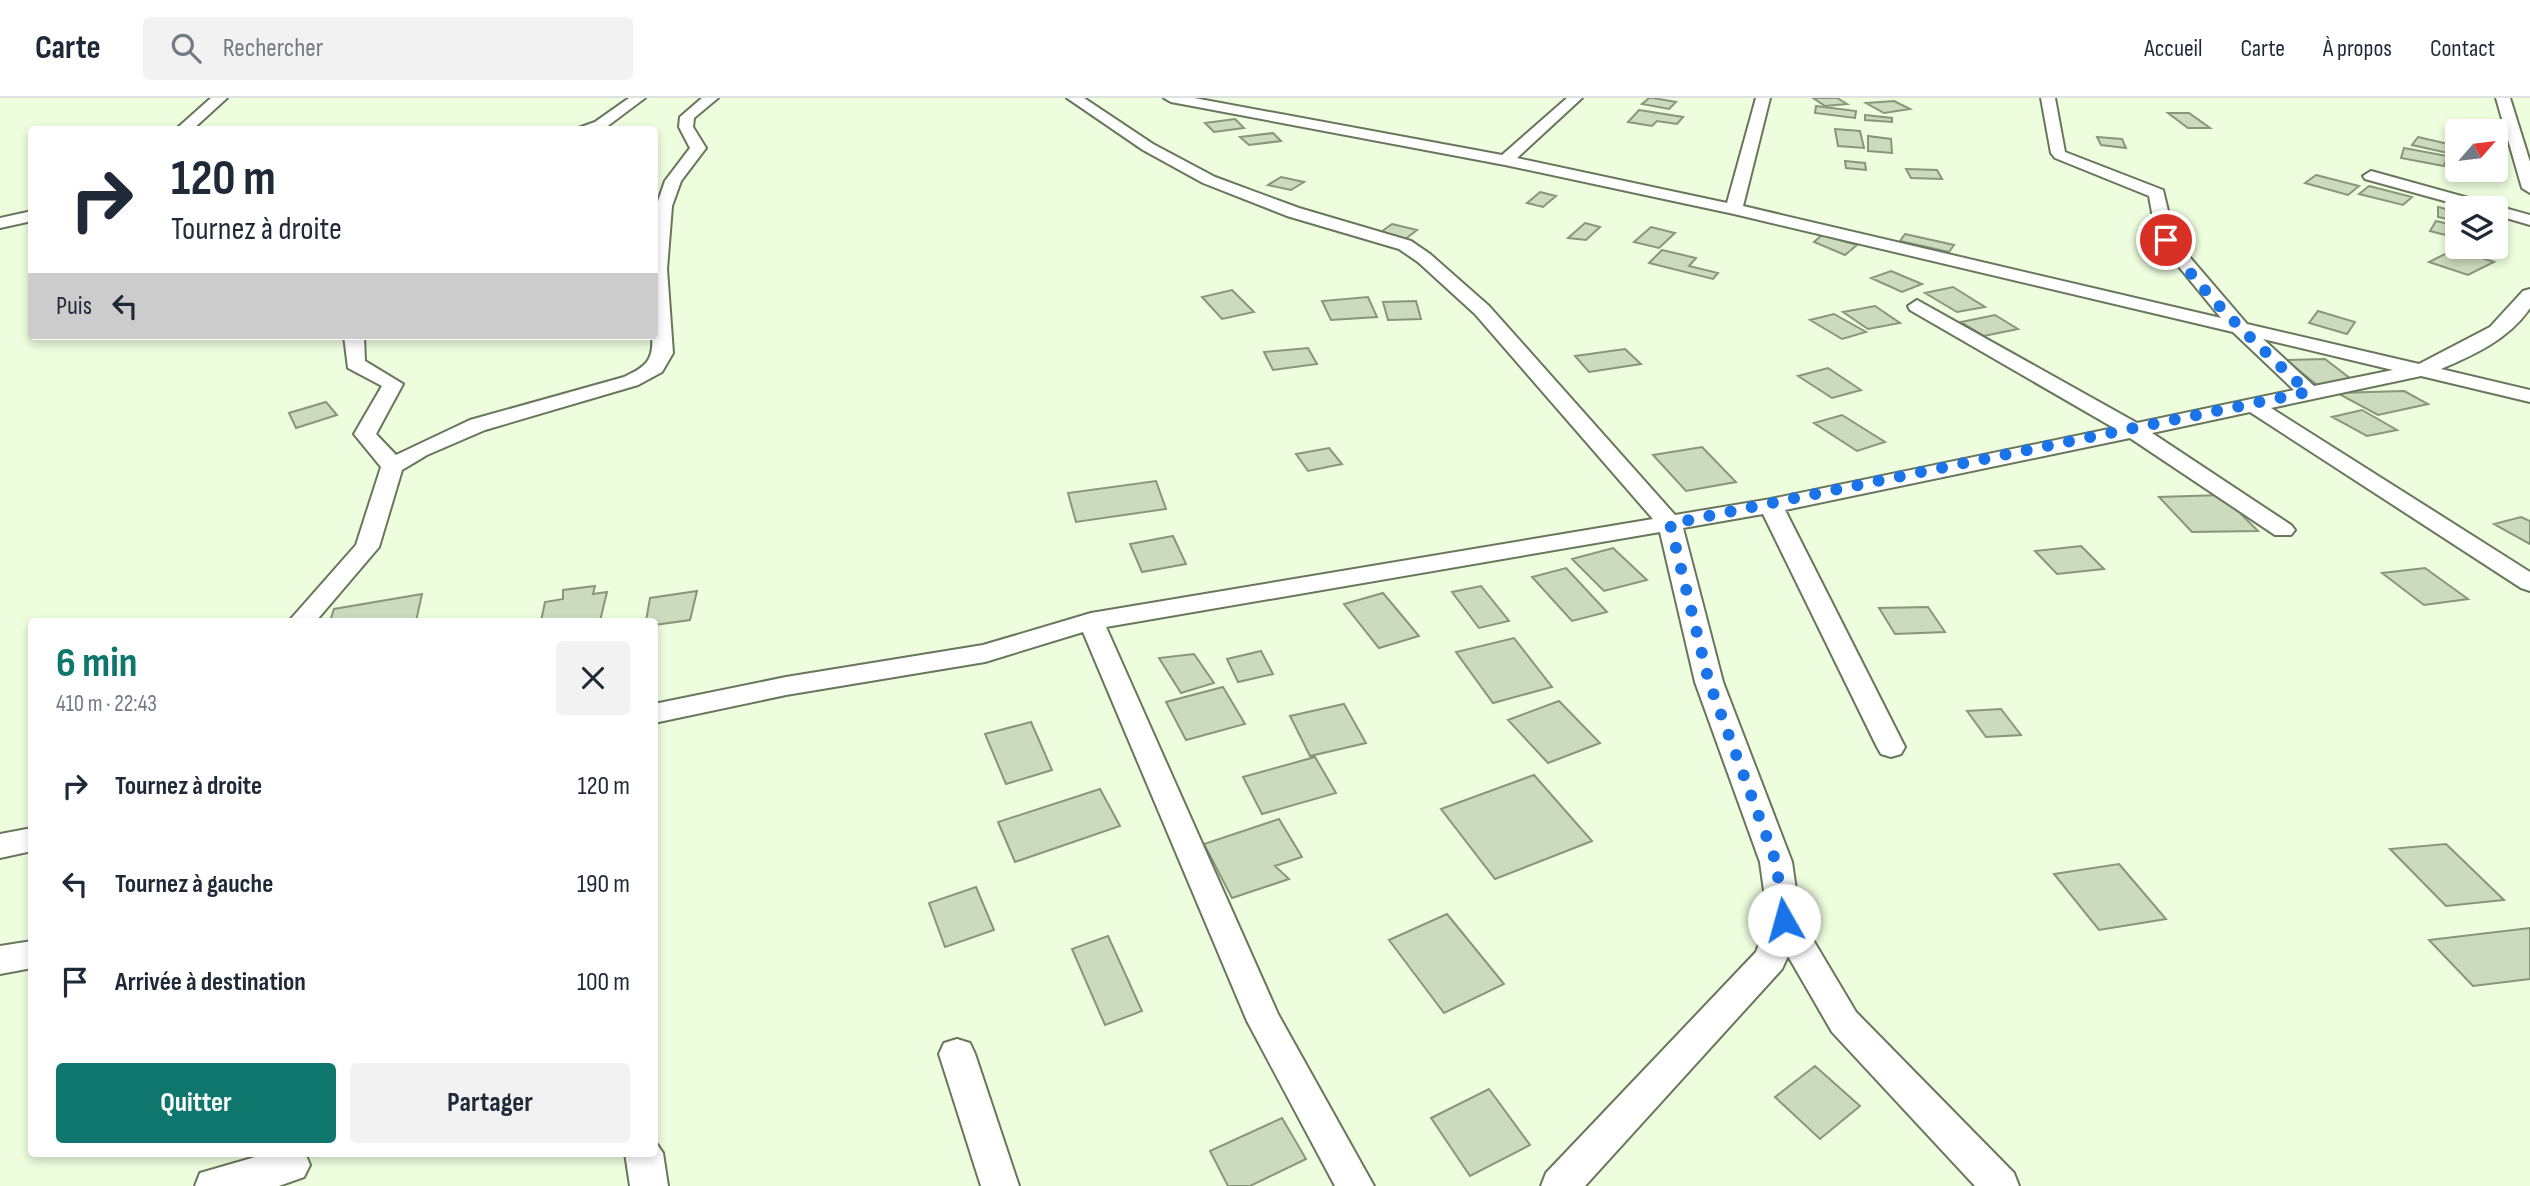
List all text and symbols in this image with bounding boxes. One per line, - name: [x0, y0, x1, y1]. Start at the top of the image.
- search box: [143, 17, 633, 80]
- text: Carte: [35, 28, 101, 68]
- icon: search: [167, 29, 205, 67]
- text: Rechercher: [223, 33, 323, 64]
- text: Accueil: [2144, 34, 2203, 63]
- text: Carte: [2241, 34, 2285, 63]
- text: À propos: [2323, 34, 2392, 63]
- text: Contact: [2430, 34, 2495, 63]
- north arrow: [2445, 119, 2508, 182]
- map controls: [2445, 119, 2508, 259]
- text: 120 m: [171, 150, 276, 209]
- icon: right: [56, 154, 147, 245]
- button: layers: [2445, 196, 2508, 259]
- text: Tournez à droite: [171, 210, 342, 249]
- pin: [2136, 210, 2196, 270]
- icon: arrive: [2147, 221, 2185, 259]
- icon: left: [106, 287, 144, 325]
- text: Puis: [56, 291, 92, 322]
- text: 6 min: [56, 638, 137, 689]
- button: close: [556, 641, 630, 715]
- text: 410 m · 22:43: [56, 690, 157, 718]
- icon: right: [56, 767, 94, 805]
- text: Tournez à droite: [115, 771, 262, 802]
- text: 120 m: [577, 771, 630, 802]
- icon: left: [56, 865, 94, 903]
- text: Tournez à gauche: [115, 869, 273, 900]
- text: 190 m: [577, 869, 630, 900]
- position arrow: [1747, 883, 1821, 957]
- icon: arrive: [56, 963, 94, 1001]
- text: Arrivée à destination: [115, 967, 306, 998]
- text: 100 m: [577, 967, 630, 998]
- button: Quitter: [56, 1063, 336, 1143]
- button: Partager: [350, 1063, 630, 1143]

